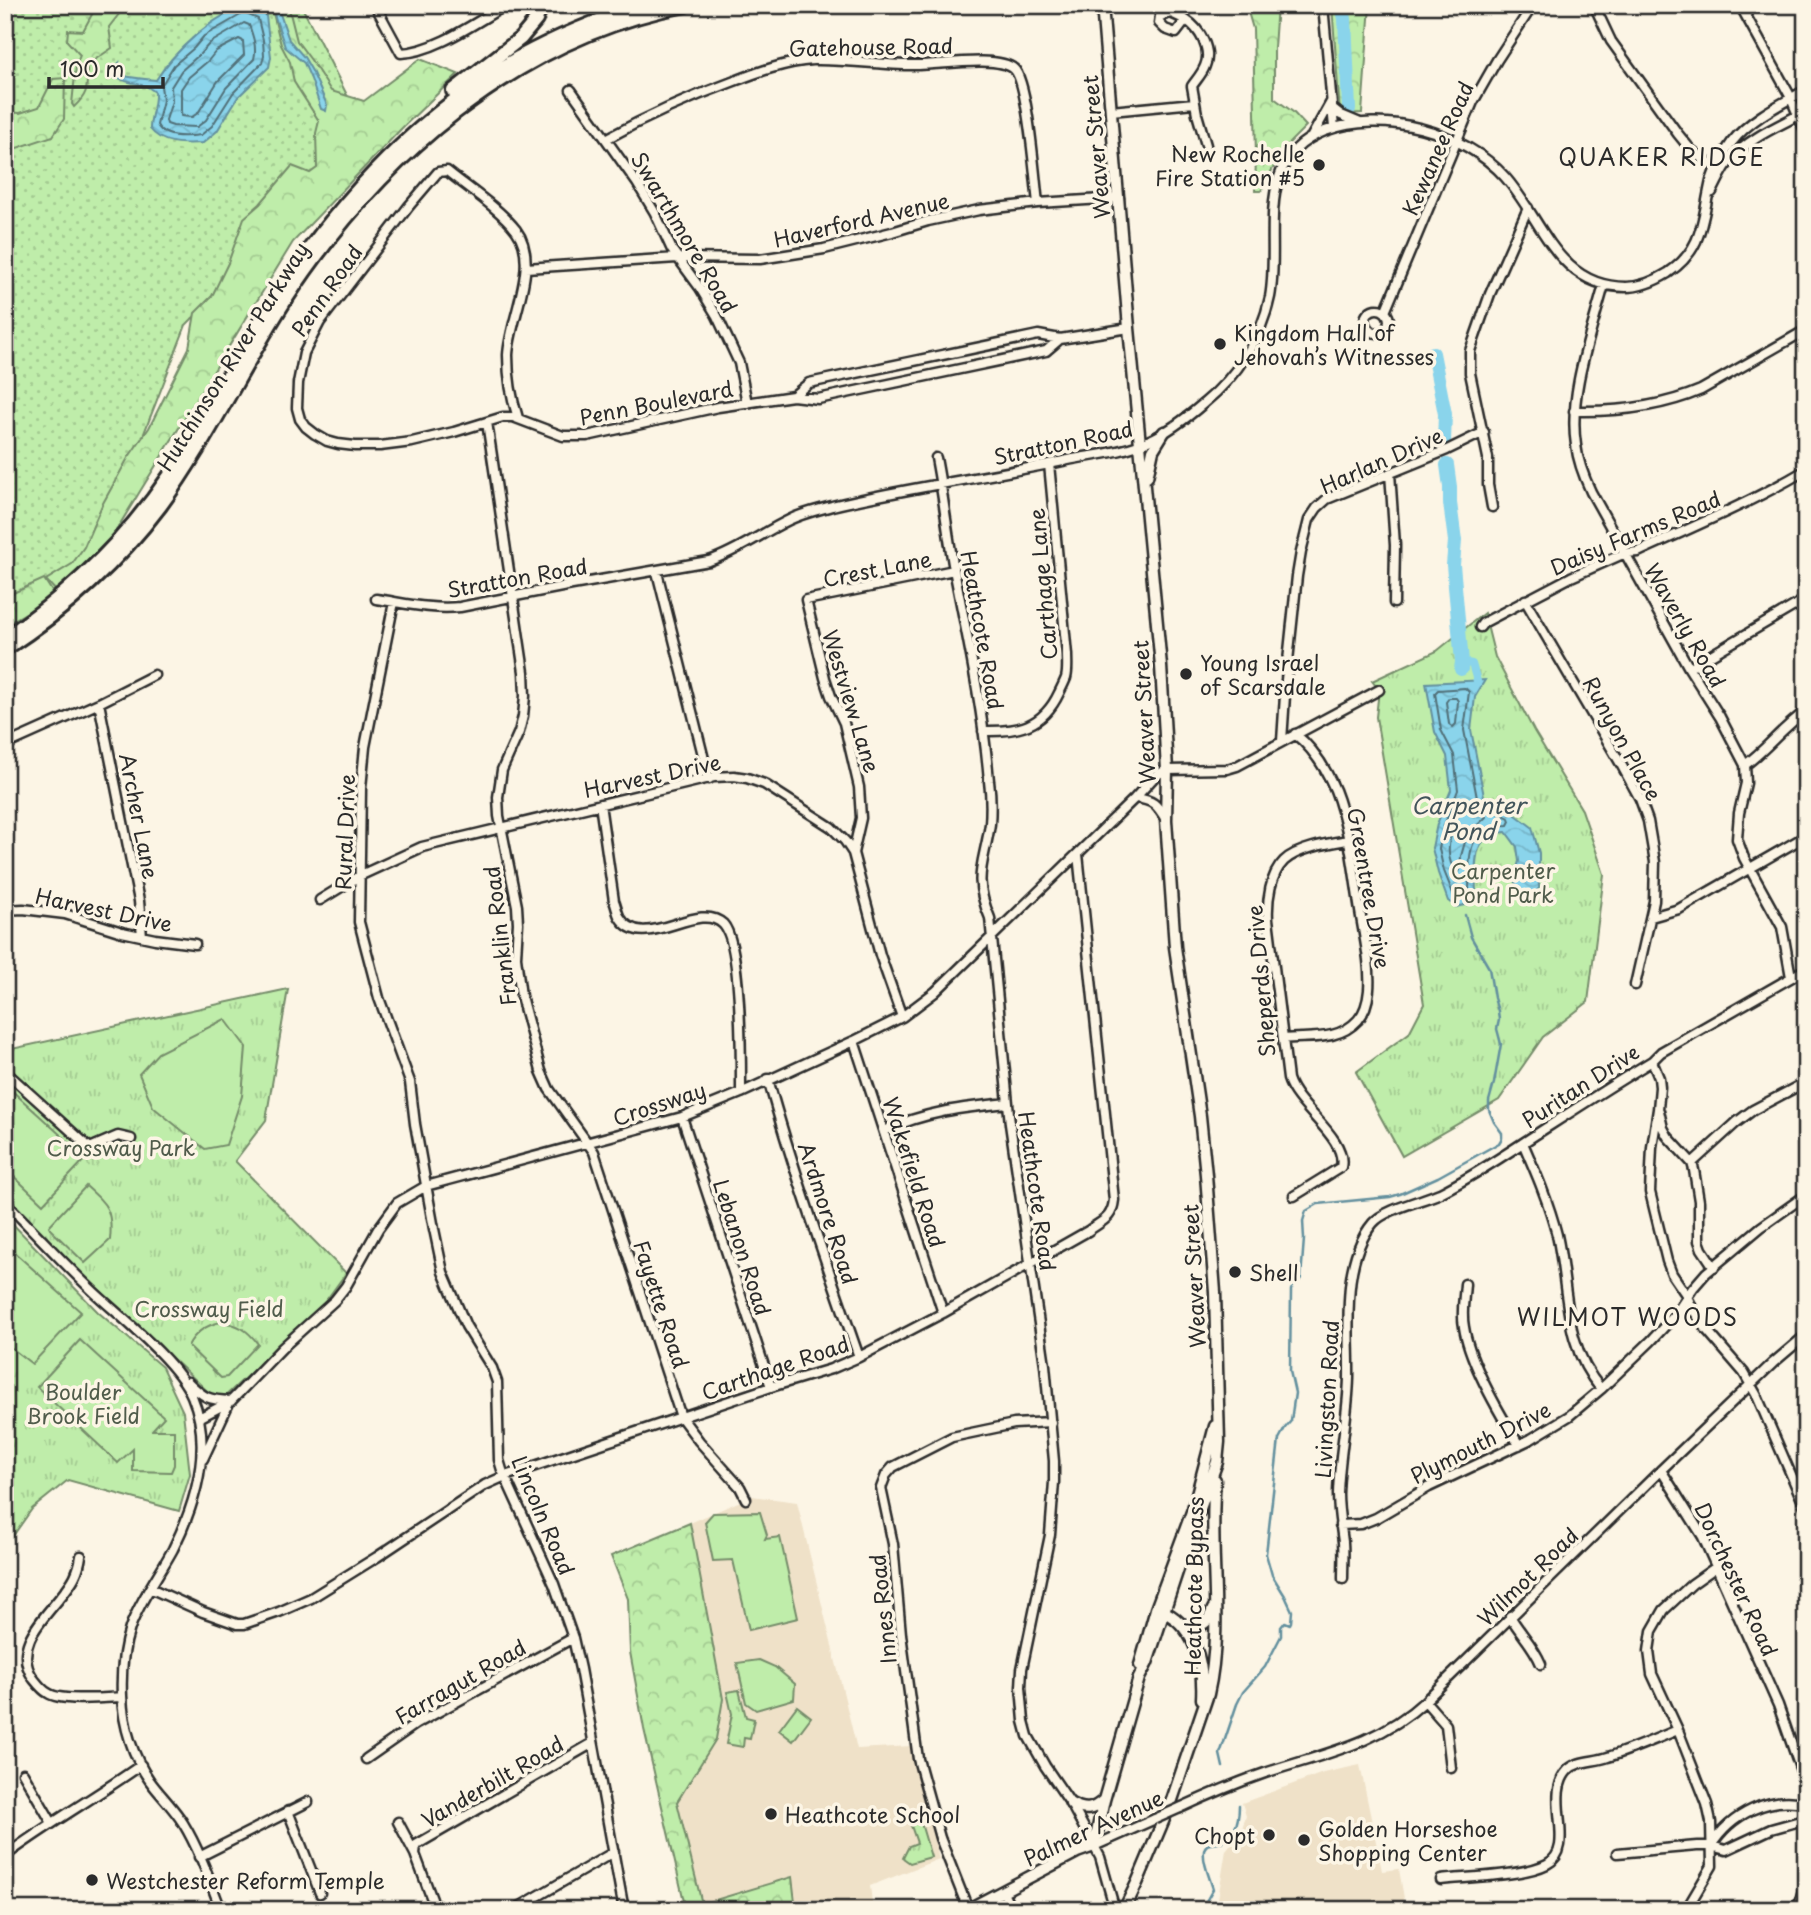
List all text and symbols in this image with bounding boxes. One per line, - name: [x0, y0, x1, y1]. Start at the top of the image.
- street label: Gatehouse Road: [789, 29, 953, 63]
- scale bar: [49, 46, 163, 90]
- text: 100 m: [60, 52, 124, 84]
- street label: Weaver Street: [1073, 74, 1117, 220]
- street label: Kewanee Road: [1393, 76, 1481, 220]
- place label: New Rochelle Fire Station #5: [1155, 137, 1305, 193]
- district label: QUAKER RIDGE: [1558, 139, 1766, 174]
- street label: Swarthmore Road: [624, 145, 746, 319]
- marker: New Rochelle Fire Station #5: [1311, 157, 1327, 173]
- street label: Haverford Avenue: [770, 183, 952, 255]
- street label: Hutchinson River Parkway: [148, 235, 316, 477]
- street label: Penn Road: [283, 237, 369, 343]
- place label: Kingdom Hall of Jehovah’s Witnesses: [1234, 316, 1434, 372]
- marker: Kingdom Hall of Jehovah’s Witnesses: [1212, 336, 1228, 352]
- street label: Penn Boulevard: [577, 371, 736, 433]
- street label: Stratton Road: [990, 412, 1136, 472]
- street label: Harlan Drive: [1314, 419, 1448, 501]
- street label: Daisy Farms Road: [1545, 482, 1725, 582]
- street label: Carthage Lane: [1019, 507, 1065, 661]
- street label: Crest Lane: [820, 542, 934, 594]
- street label: Heathcote Road: [953, 548, 1013, 712]
- street label: Stratton Road: [444, 549, 590, 605]
- street label: Waverly Road: [1637, 557, 1735, 693]
- street label: Westview Lane: [815, 625, 889, 777]
- street label: Weaver Street: [1123, 639, 1163, 785]
- place label: Young Israel of Scarsdale: [1200, 646, 1326, 702]
- marker: Young Israel of Scarsdale: [1178, 666, 1194, 682]
- street label: Runyon Place: [1576, 670, 1670, 806]
- street label: Harvest Drive: [580, 745, 724, 805]
- street label: Archer Lane: [112, 750, 168, 882]
- street label: Rural Drive: [326, 774, 362, 890]
- water label: Carpenter Pond: [1411, 787, 1528, 848]
- street label: Greentree Drive: [1340, 805, 1400, 971]
- park label: Carpenter Pond Park: [1451, 854, 1555, 910]
- street label: Franklin Road: [475, 864, 523, 1008]
- street label: Harvest Drive: [32, 879, 176, 939]
- street label: Sheperds Drive: [1237, 904, 1283, 1058]
- street label: Puritan Drive: [1515, 1035, 1645, 1135]
- street label: Crossway: [608, 1073, 710, 1133]
- street label: Wakefield Road: [876, 1093, 954, 1251]
- street label: Heathcote Road: [1011, 1109, 1065, 1273]
- park label: Crossway Park: [47, 1131, 196, 1163]
- street label: Ardmore Road: [791, 1138, 867, 1288]
- street label: Lebanon Road: [706, 1175, 780, 1319]
- street label: Weaver Street: [1173, 1203, 1213, 1349]
- street label: Fayette Road: [626, 1236, 698, 1372]
- place label: Shell: [1249, 1256, 1298, 1288]
- marker: Shell: [1227, 1264, 1243, 1280]
- park label: Crossway Field: [134, 1292, 284, 1324]
- district label: WILMOT WOODS: [1517, 1299, 1739, 1334]
- street label: Livingston Road: [1306, 1319, 1346, 1479]
- street label: Carthage Road: [697, 1327, 853, 1407]
- park label: Boulder Brook Field: [26, 1375, 140, 1431]
- street label: Plymouth Drive: [1404, 1393, 1556, 1491]
- street label: Lincoln Road: [504, 1450, 584, 1580]
- street label: Heathcote Bypass: [1175, 1496, 1211, 1676]
- street label: Dorchester Road: [1687, 1497, 1787, 1661]
- street label: Wilmot Road: [1469, 1519, 1585, 1633]
- street label: Innes Road: [860, 1553, 904, 1665]
- street label: Farragut Road: [388, 1630, 532, 1732]
- street label: Vanderbilt Road: [415, 1727, 569, 1835]
- street label: Palmer Avenue: [1018, 1781, 1168, 1873]
- place label: Heathcote School: [785, 1798, 960, 1830]
- marker: Heathcote School: [763, 1806, 779, 1822]
- place label: Golden Horseshoe Shopping Center: [1318, 1812, 1498, 1868]
- place label: Chopt: [1194, 1819, 1255, 1851]
- marker: Chopt: [1261, 1827, 1277, 1843]
- marker: Golden Horseshoe Shopping Center: [1296, 1832, 1312, 1848]
- place label: Westchester Reform Temple: [106, 1864, 385, 1896]
- marker: Westchester Reform Temple: [84, 1872, 100, 1888]

